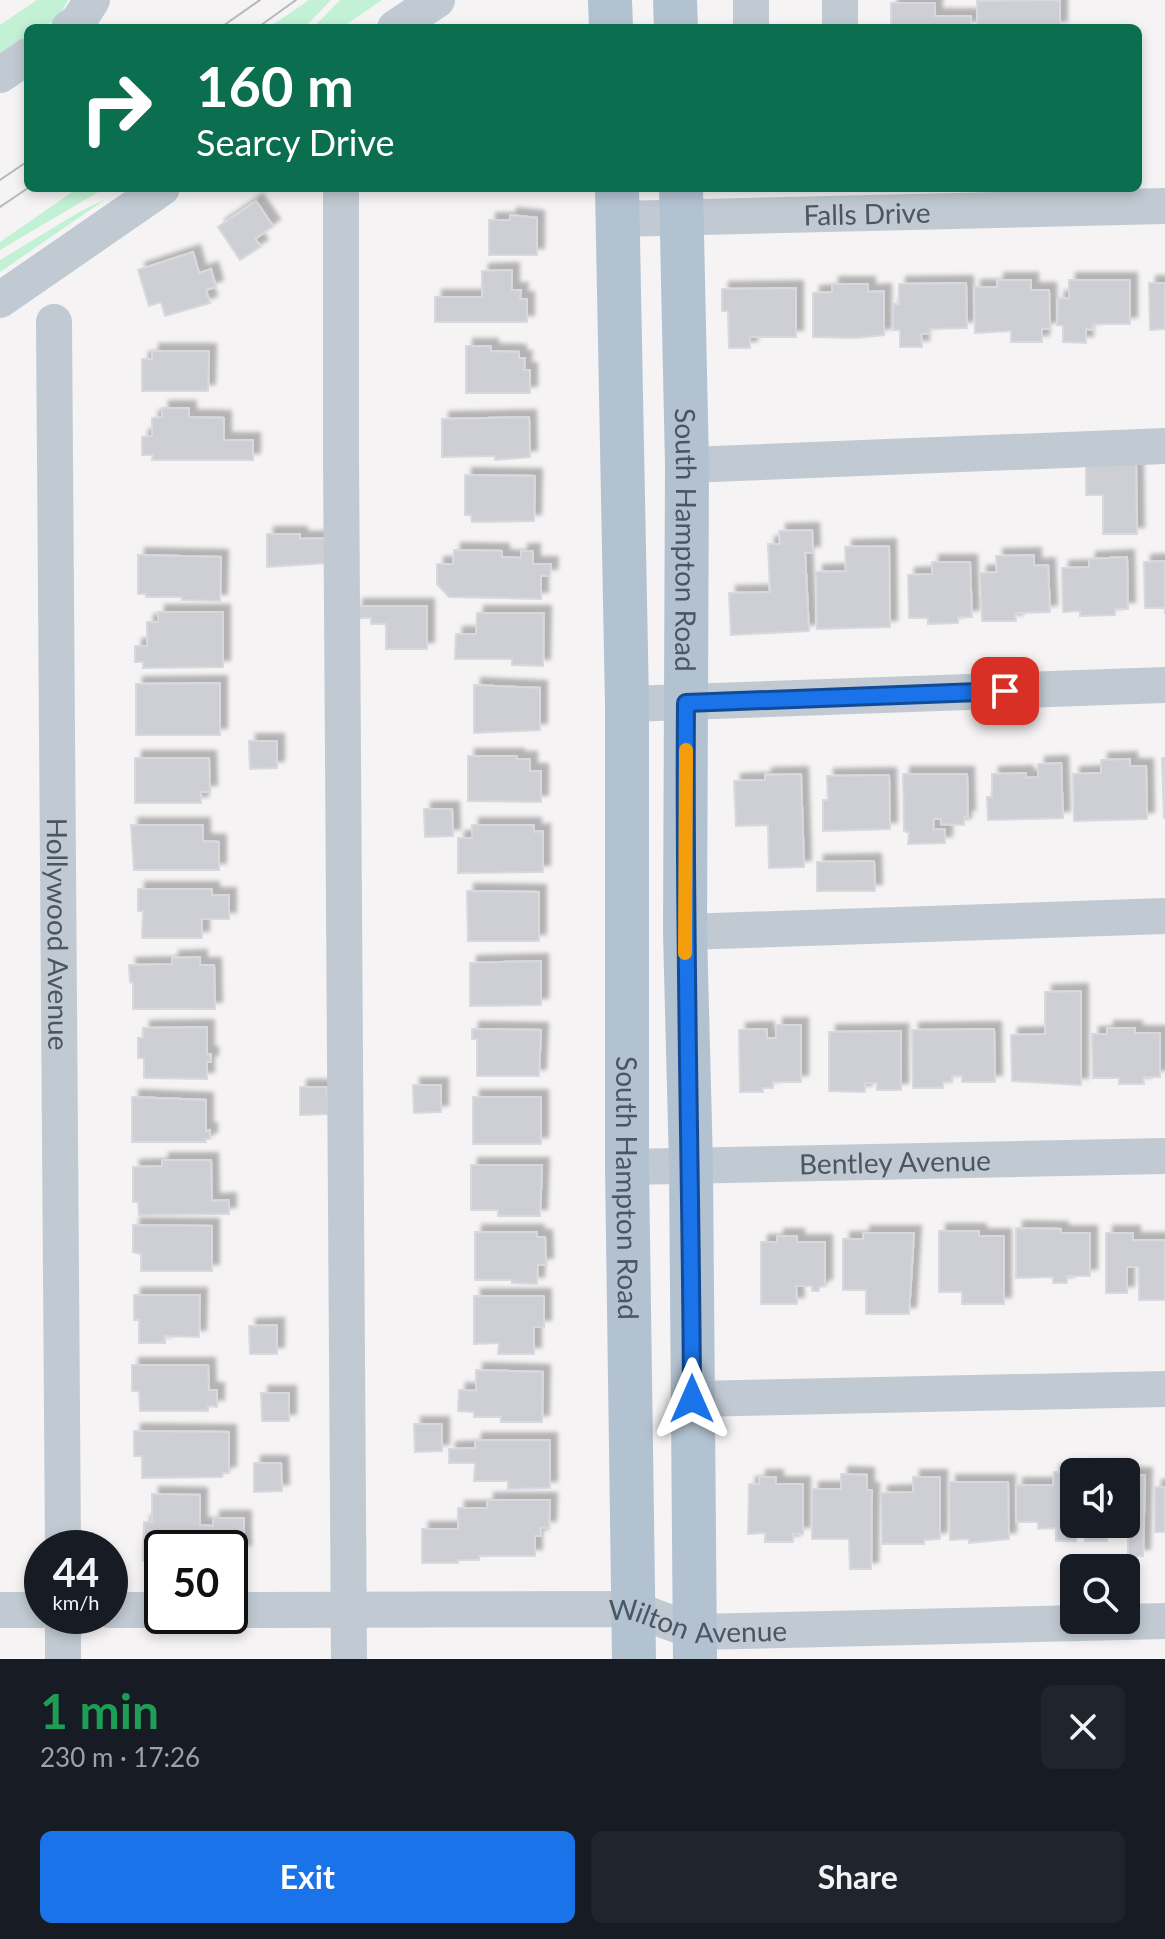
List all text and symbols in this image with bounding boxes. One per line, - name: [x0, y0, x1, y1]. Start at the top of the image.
- text: 160 m: [196, 52, 354, 119]
- icon: right: [64, 56, 168, 160]
- text: Searcy Drive: [196, 120, 395, 164]
- street label: Falls Drive: [803, 195, 931, 232]
- street label: South Hampton Road: [669, 408, 704, 672]
- pin: [971, 657, 1039, 725]
- icon: arrive: [983, 669, 1027, 713]
- street label: Hollywood Avenue: [41, 817, 76, 1050]
- street label: South Hampton Road: [610, 1056, 646, 1320]
- street label: Bentley Avenue: [799, 1143, 991, 1180]
- position arrow: [650, 1357, 734, 1441]
- map controls: [1060, 1458, 1140, 1634]
- button: sound: [1060, 1458, 1140, 1538]
- speed limit sign: 50: [144, 1530, 248, 1634]
- text: 44: [53, 1548, 99, 1596]
- button: search: [1060, 1554, 1140, 1634]
- text: km/h: [53, 1590, 99, 1614]
- street label: Wilton Avenue: [609, 1592, 788, 1649]
- text: 1 min: [40, 1682, 159, 1739]
- button: close: [1041, 1685, 1125, 1769]
- text: 230 m · 17:26: [40, 1741, 200, 1773]
- button: Exit: [40, 1831, 575, 1923]
- button: Share: [591, 1831, 1125, 1923]

